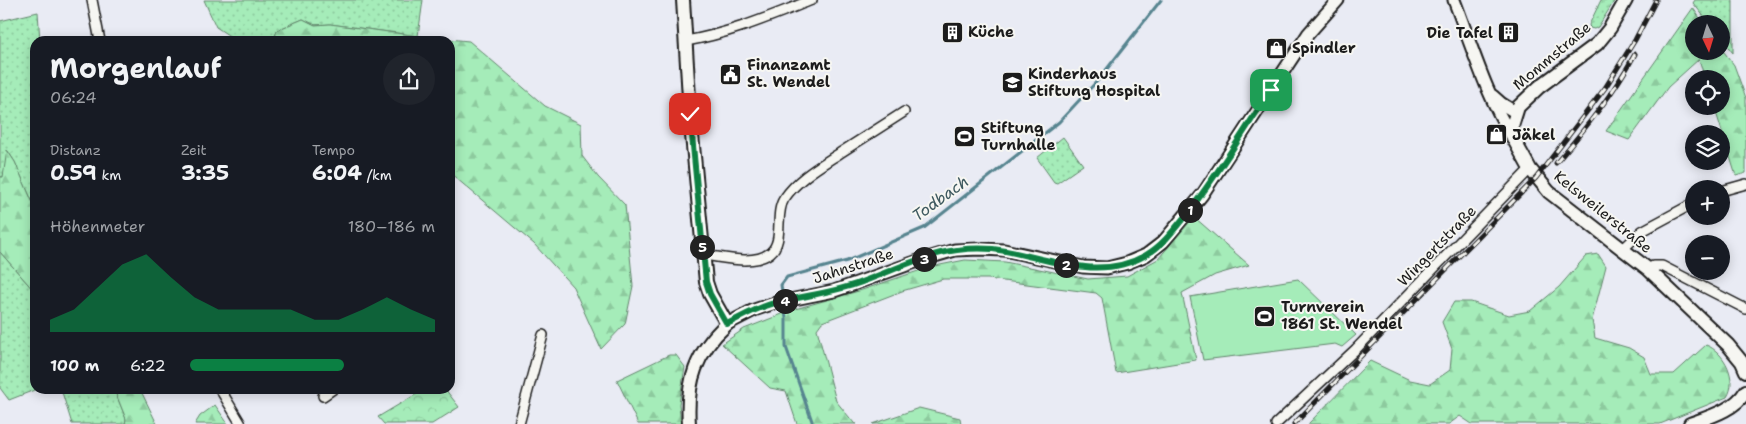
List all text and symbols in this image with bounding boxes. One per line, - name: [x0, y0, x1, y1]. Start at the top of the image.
- north arrow: [1685, 15, 1730, 60]
- map controls: [1685, 15, 1730, 280]
- street label: Mommstraße: [1509, 17, 1595, 95]
- building icon: Küche: [940, 20, 964, 44]
- building icon: Die Tafel: [1497, 21, 1521, 45]
- place label: Küche: [968, 22, 1014, 42]
- place label: Die Tafel: [1426, 23, 1493, 43]
- shop icon: Spindler: [1264, 36, 1288, 60]
- place label: Spindler: [1292, 38, 1356, 58]
- text: Morgenlauf: [50, 49, 222, 87]
- button: share: [383, 53, 435, 105]
- place label: Finanzamt St. Wendel: [747, 55, 831, 92]
- public building icon: Finanzamt St. Wendel: [719, 62, 743, 86]
- place label: Kinderhaus Stiftung Hospital: [1028, 64, 1160, 101]
- pin: [1250, 69, 1292, 111]
- button: locate: [1685, 70, 1730, 115]
- school or university icon: Kinderhaus Stiftung Hospital: [1000, 71, 1024, 95]
- icon: arrive: [1257, 76, 1285, 104]
- text: 06:24: [50, 87, 96, 108]
- pin: [669, 93, 711, 135]
- icon: check: [676, 100, 704, 128]
- place label: Stiftung Turnhalle: [981, 118, 1055, 155]
- shop icon: Jäkel: [1484, 123, 1508, 147]
- sports icon: Stiftung Turnhalle: [953, 125, 977, 149]
- place label: Jäkel: [1512, 125, 1555, 145]
- button: layers: [1685, 125, 1730, 170]
- text: Distanz: [50, 141, 101, 159]
- text: Zeit: [181, 141, 207, 159]
- text: Tempo: [312, 141, 355, 159]
- text: 0.59: [50, 159, 97, 187]
- text: 3:35: [181, 159, 229, 187]
- text: 6:04: [312, 159, 362, 187]
- text: km: [97, 166, 121, 184]
- text: /km: [362, 166, 392, 184]
- street label: Kelsweilerstraße: [1550, 166, 1656, 258]
- water label: Todbach: [908, 171, 973, 226]
- button: +: [1685, 180, 1730, 225]
- pin: 1: [1178, 198, 1202, 222]
- text: 1: [1187, 201, 1194, 219]
- street label: Wingertstraße: [1393, 201, 1481, 291]
- text: Höhenmeter: [50, 216, 145, 237]
- text: 180–186 m: [348, 216, 435, 237]
- pin: 5: [690, 234, 714, 260]
- button: −: [1685, 235, 1730, 280]
- text: 5: [698, 238, 707, 256]
- street label: Jahnstraße: [810, 244, 896, 288]
- pin: 3: [912, 246, 936, 272]
- text: 3: [920, 250, 929, 268]
- pin: 2: [1054, 252, 1078, 278]
- text: 2: [1062, 256, 1071, 274]
- pin: 4: [772, 288, 798, 314]
- text: 4: [781, 292, 790, 310]
- place label: Turnverein 1861 St. Wendel: [1281, 297, 1402, 334]
- sports icon: Turnverein 1861 St. Wendel: [1253, 304, 1277, 328]
- text: 100 m: [50, 355, 99, 376]
- text: 6:22: [130, 355, 166, 376]

